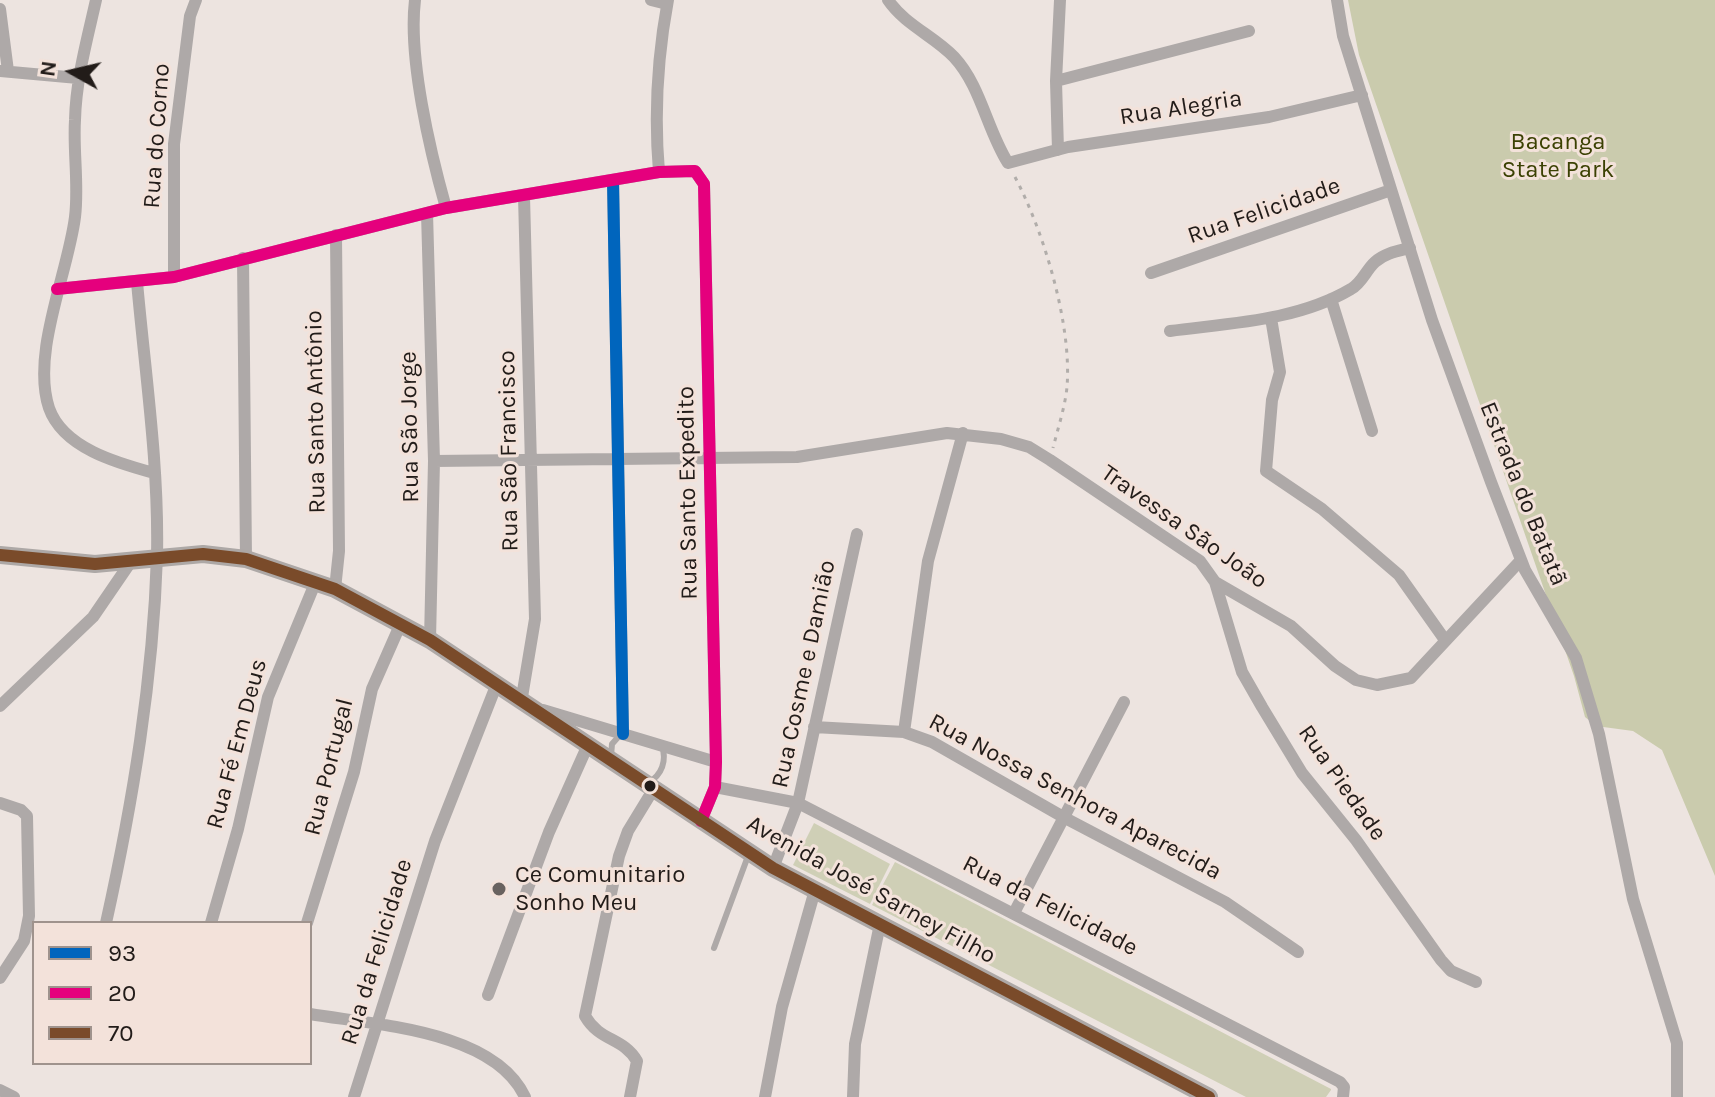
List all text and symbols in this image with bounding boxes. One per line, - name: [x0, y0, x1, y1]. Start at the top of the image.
- north arrow: [32, 32, 112, 112]
- text: N: [34, 59, 62, 78]
- street label: Rua do Corno: [138, 63, 176, 209]
- street label: Rua Alegria: [1118, 84, 1244, 132]
- park label: Bacanga State Park: [1502, 128, 1614, 184]
- street label: Rua Felicidade: [1184, 171, 1344, 251]
- street label: Rua Santo Antônio: [300, 310, 332, 514]
- street label: Rua São Francisco: [493, 350, 525, 552]
- street label: Rua São Jorge: [394, 351, 426, 503]
- street label: Rua Santo Expedito: [672, 386, 704, 600]
- street label: Estrada do Batatã: [1473, 398, 1573, 590]
- street label: Travessa São João: [1095, 459, 1273, 595]
- street label: Rua Cosme e Damião: [766, 558, 842, 790]
- street label: Rua Fé Em Deus: [200, 656, 274, 832]
- street label: Rua Portugal: [298, 695, 360, 839]
- street label: Rua Nossa Senhora Aparecida: [924, 707, 1226, 887]
- street label: Rua Piedade: [1292, 719, 1392, 847]
- unlabelled marker: [642, 778, 658, 794]
- street label: Avenida José Sarney Filho: [742, 810, 1000, 970]
- street label: Rua da Felicidade: [958, 849, 1142, 963]
- street label: Rua da Felicidade: [335, 856, 419, 1048]
- place label: Ce Comunitario Sonho Meu: [515, 861, 685, 917]
- marker: Ce Comunitario Sonho Meu: [490, 880, 508, 898]
- legend: [32, 921, 312, 1065]
- text: 93: [108, 939, 136, 967]
- text: 20: [108, 979, 136, 1007]
- text: 70: [108, 1019, 134, 1047]

